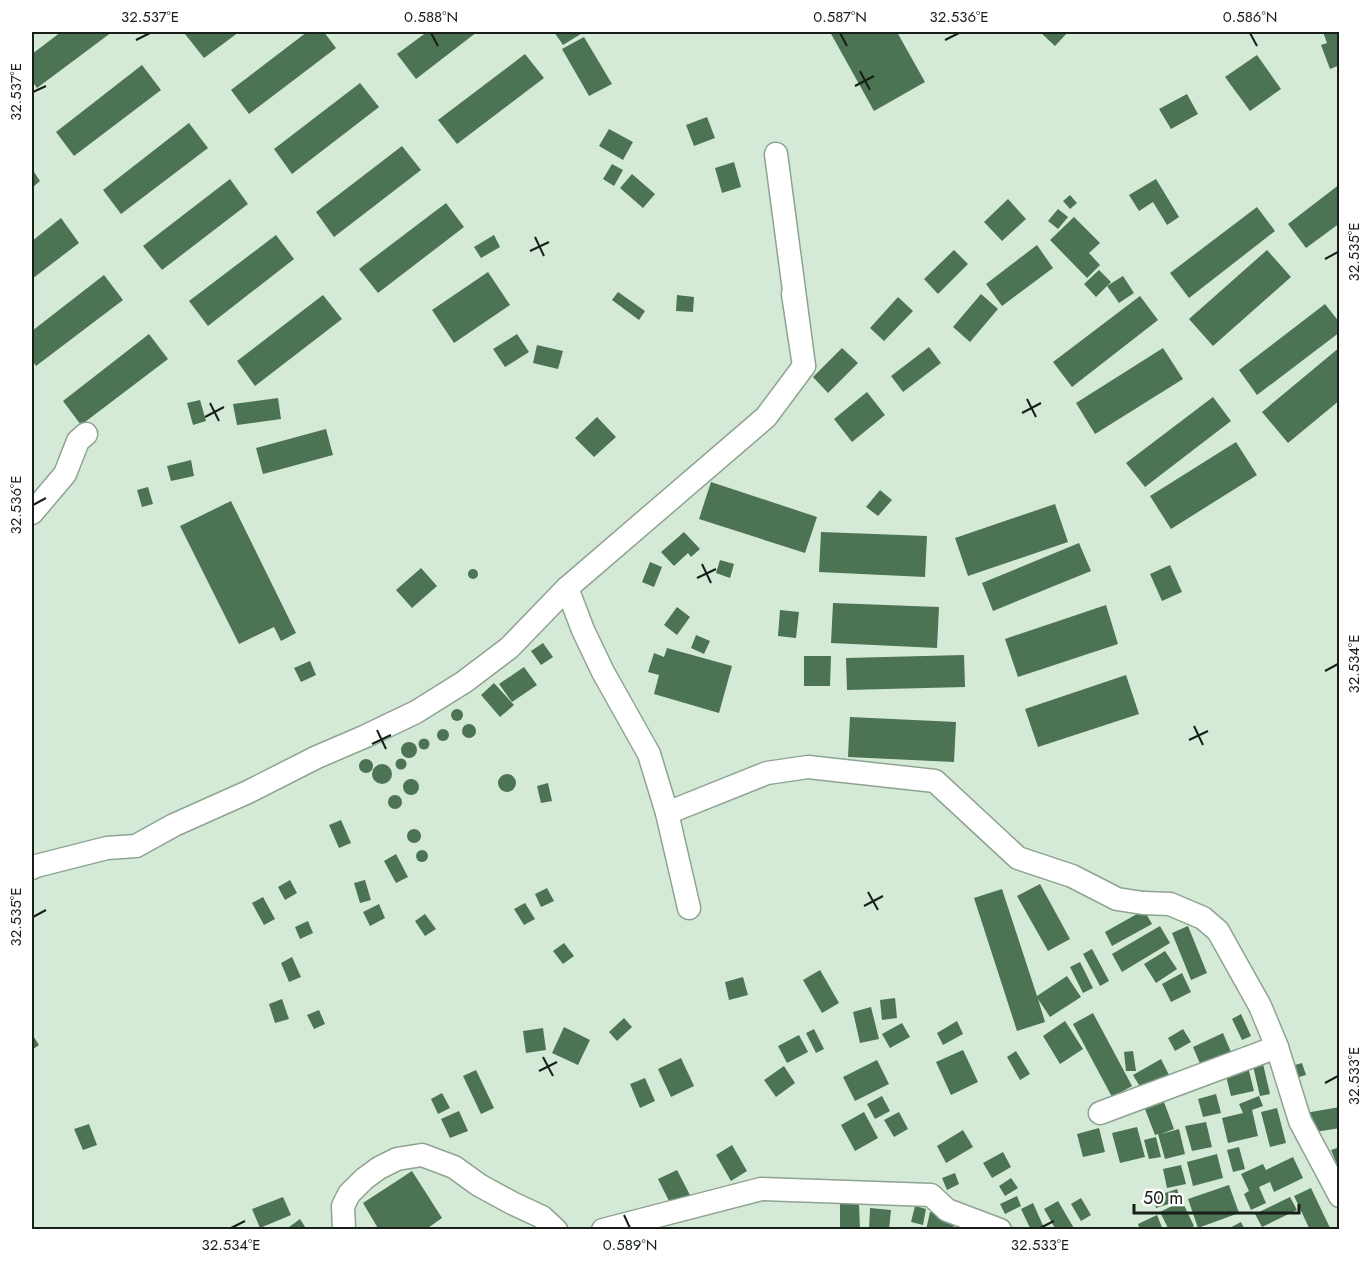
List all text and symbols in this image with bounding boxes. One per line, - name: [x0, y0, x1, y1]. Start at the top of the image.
- text: 32.537°E: [121, 6, 179, 28]
- text: 0.588°N: [404, 6, 458, 28]
- text: 0.587°N: [813, 6, 867, 28]
- text: 32.536°E: [930, 6, 988, 28]
- text: 0.586°N: [1223, 6, 1277, 28]
- text: 32.537°E: [5, 63, 27, 121]
- text: 32.535°E: [1343, 223, 1365, 281]
- text: 32.536°E: [5, 476, 27, 534]
- text: 32.534°E: [1343, 634, 1365, 694]
- text: 32.535°E: [5, 888, 27, 946]
- text: 32.533°E: [1343, 1047, 1365, 1105]
- scale bar: [1134, 1177, 1299, 1215]
- text: 50 m: [1143, 1185, 1183, 1211]
- text: 32.534°E: [201, 1234, 261, 1256]
- text: 0.589°N: [603, 1234, 657, 1256]
- text: 32.533°E: [1011, 1234, 1069, 1256]

